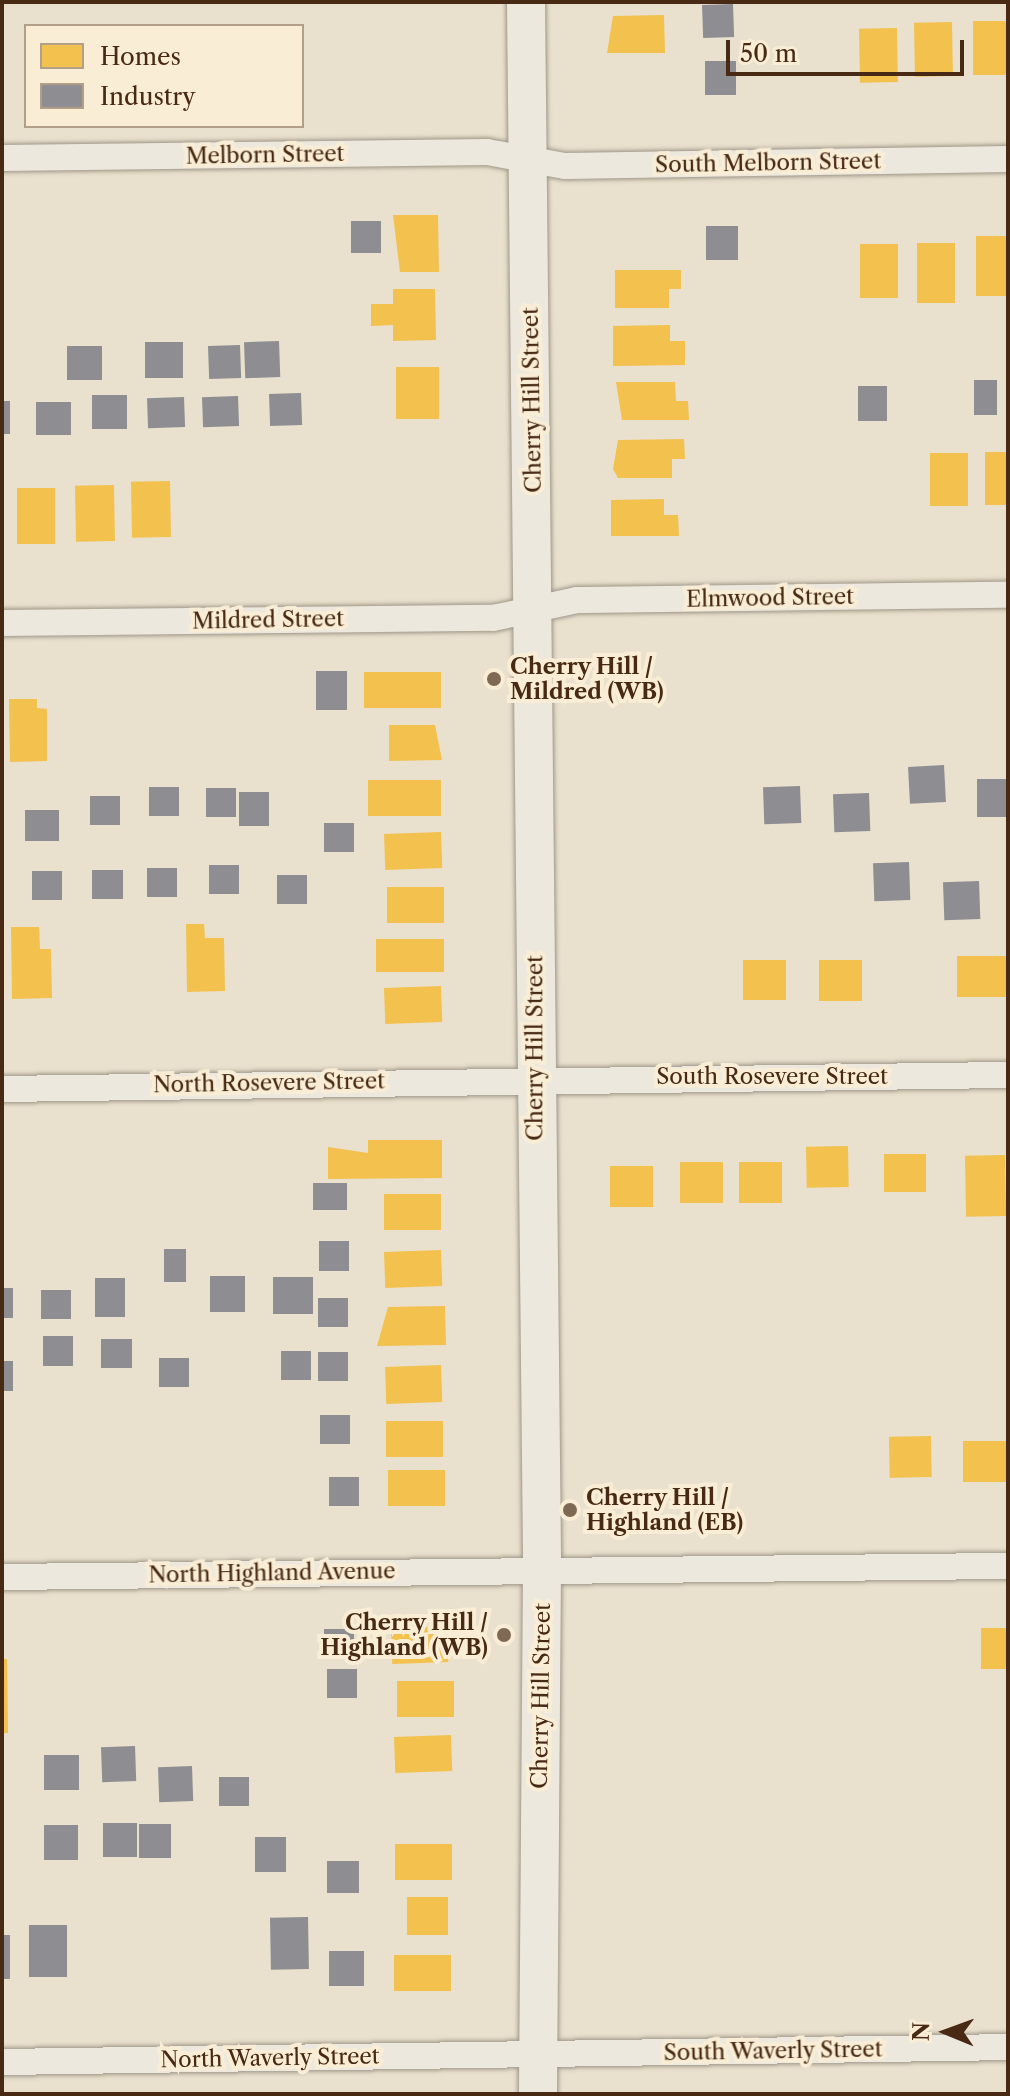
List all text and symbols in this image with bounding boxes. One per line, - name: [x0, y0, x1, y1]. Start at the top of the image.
- legend: [24, 24, 304, 128]
- scale bar: [730, 24, 968, 74]
- text: 50 m: [740, 39, 797, 68]
- text: Homes: [100, 42, 181, 71]
- text: Industry: [100, 82, 196, 111]
- street label: Melborn Street: [185, 140, 345, 170]
- street label: South Melborn Street: [655, 148, 881, 178]
- street label: Cherry Hill Street: [517, 307, 547, 493]
- street label: Elmwood Street: [686, 583, 854, 613]
- street label: Mildred Street: [192, 605, 344, 635]
- place label: Cherry Hill / Mildred (WB): [510, 653, 664, 704]
- marker: Cherry Hill / Mildred (WB): [485, 670, 503, 688]
- street label: Cherry Hill Street: [522, 955, 548, 1141]
- street label: South Rosevere Street: [656, 1064, 888, 1090]
- street label: North Rosevere Street: [153, 1068, 385, 1098]
- place label: Cherry Hill / Highland (EB): [586, 1484, 743, 1536]
- marker: Cherry Hill / Highland (EB): [561, 1501, 579, 1519]
- street label: North Highland Avenue: [148, 1558, 396, 1588]
- street label: Cherry Hill Street: [526, 1603, 556, 1789]
- place label: Cherry Hill / Highland (WB): [320, 1609, 488, 1660]
- marker: Cherry Hill / Highland (WB): [495, 1626, 513, 1644]
- north arrow: [906, 1992, 986, 2072]
- text: N: [908, 2022, 935, 2041]
- street label: South Waverly Street: [663, 2036, 883, 2066]
- street label: North Waverly Street: [159, 2043, 381, 2073]

